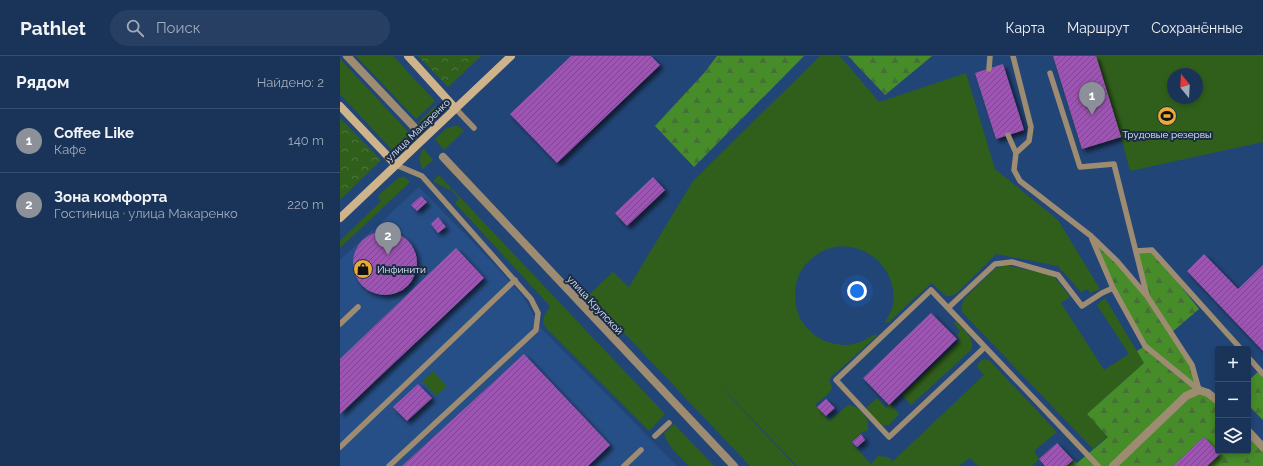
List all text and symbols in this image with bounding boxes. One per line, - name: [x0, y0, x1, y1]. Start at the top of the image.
- search box: [110, 10, 390, 46]
- text: Pathlet: [20, 17, 86, 39]
- icon: search: [124, 17, 146, 39]
- text: Поиск: [156, 19, 200, 37]
- text: Карта: [1006, 20, 1045, 36]
- text: Маршрут: [1067, 20, 1129, 36]
- text: Сохранённые: [1151, 20, 1243, 36]
- north arrow: [1167, 68, 1203, 104]
- text: Рядом: [16, 72, 69, 92]
- text: Найдено: 2: [257, 75, 324, 90]
- pin: 1: [1079, 82, 1105, 115]
- street label: улица Макаренко: [384, 97, 452, 163]
- sports icon: Трудовые резервы: [1156, 105, 1178, 127]
- text: Coffee Like: [54, 124, 134, 142]
- place label: Трудовые резервы: [1122, 129, 1212, 140]
- text: 1: [26, 133, 32, 148]
- text: 140 m: [288, 133, 324, 148]
- text: Кафе: [54, 142, 86, 157]
- text: Зона комфорта: [54, 188, 167, 206]
- text: 2: [25, 197, 33, 212]
- text: 220 m: [287, 197, 324, 212]
- text: Гостиница · улица Макаренко: [54, 206, 238, 221]
- pin: 2: [375, 222, 401, 255]
- shop icon: Инфинити: [352, 258, 374, 280]
- place label: Инфинити: [377, 264, 426, 275]
- street label: улица Крупской: [565, 273, 625, 337]
- your location: [847, 281, 867, 301]
- map controls: [1215, 346, 1251, 454]
- button: +: [1215, 346, 1251, 382]
- button: −: [1215, 382, 1251, 418]
- button: layers: [1215, 418, 1251, 454]

